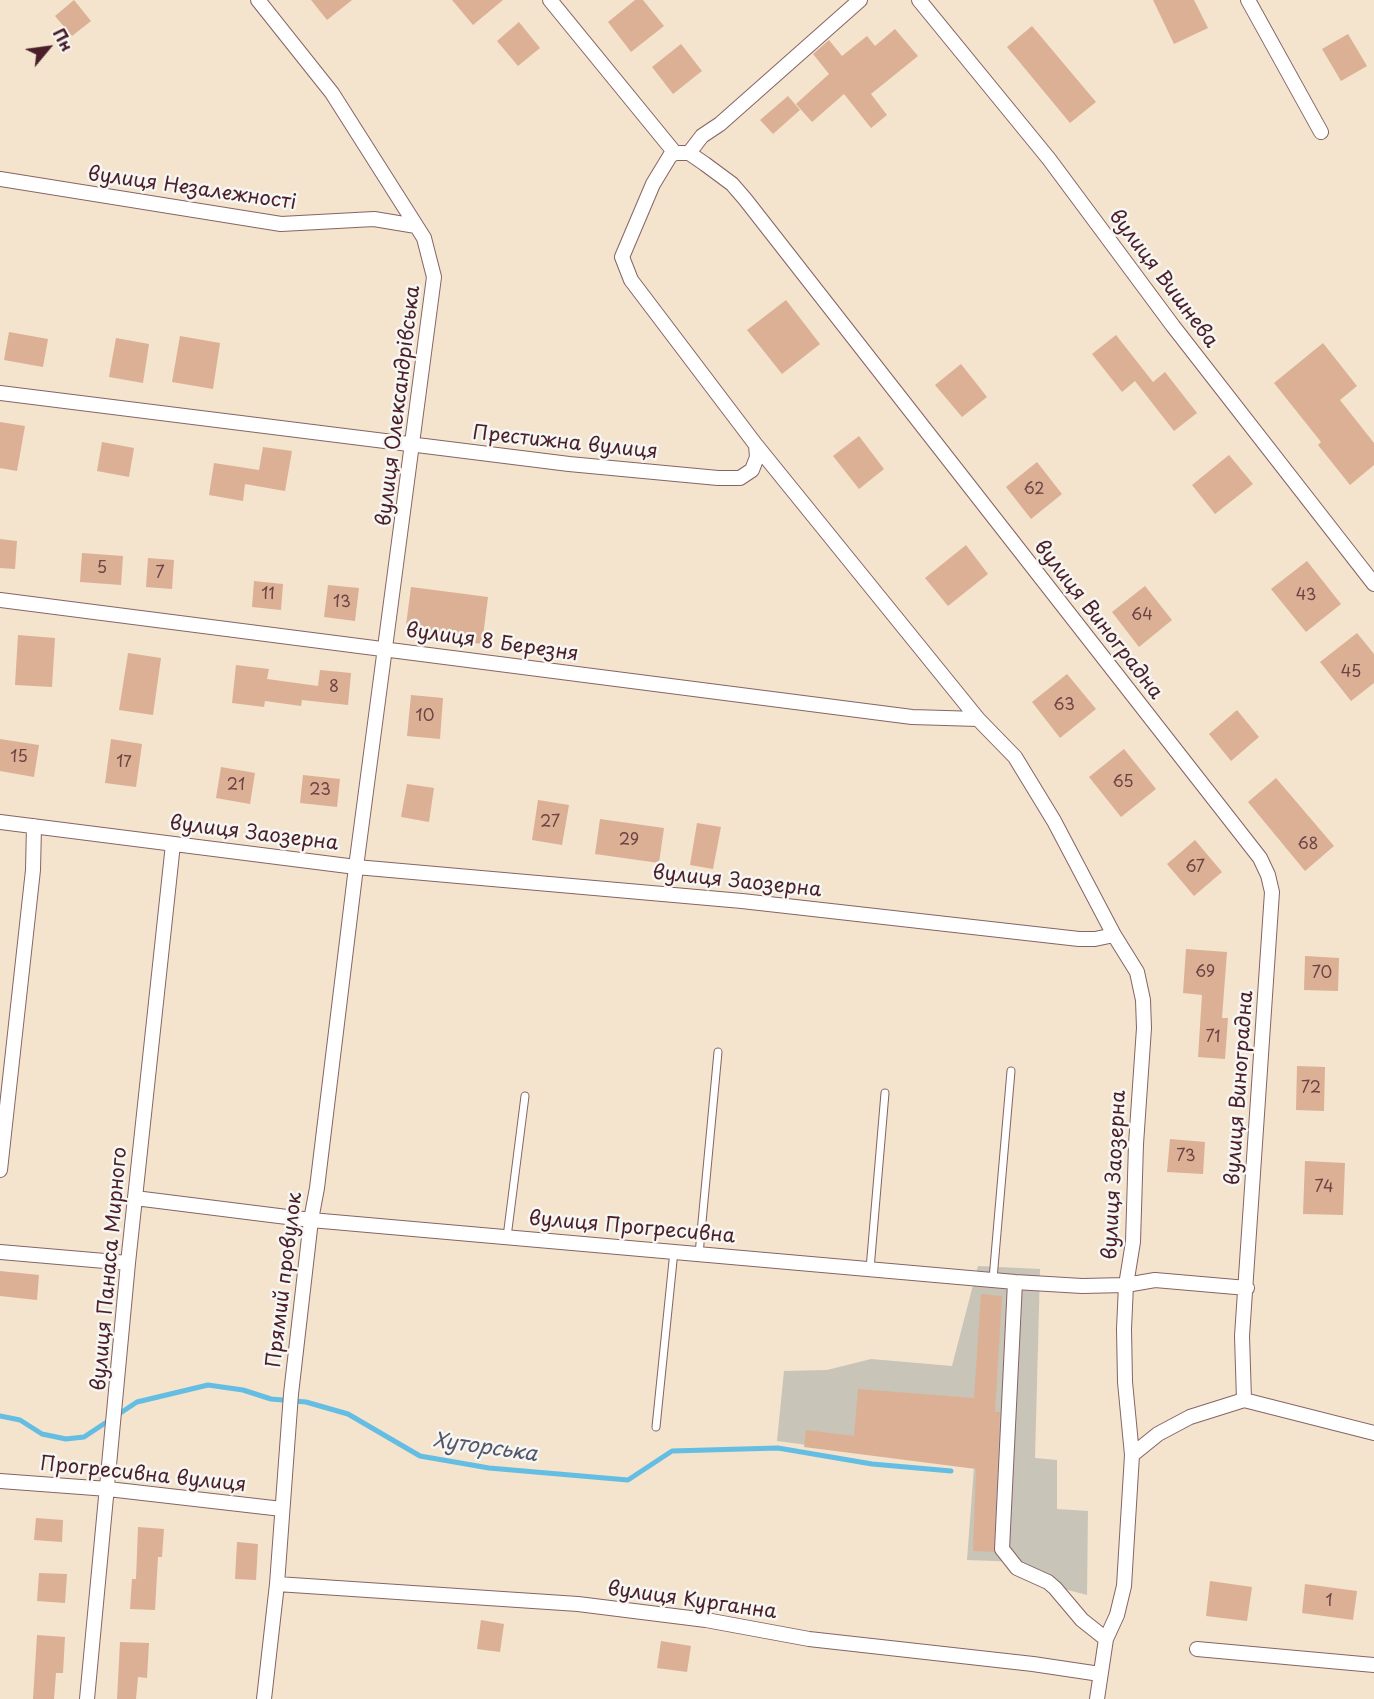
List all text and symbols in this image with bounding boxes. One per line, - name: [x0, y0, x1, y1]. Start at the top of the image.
- north arrow: [18, 18, 78, 78]
- text: Пн: [48, 23, 80, 55]
- street label: вулиця Незалежності: [86, 162, 298, 216]
- street label: вулиця Вишнева: [1103, 205, 1223, 353]
- street label: вулиця Олександрівська: [372, 284, 426, 528]
- street label: Престижна вулиця: [471, 421, 659, 465]
- house number: 62: [1023, 480, 1045, 500]
- street label: вулиця Виноградна: [1028, 536, 1168, 704]
- house number: 5: [97, 559, 107, 579]
- house number: 7: [155, 564, 165, 584]
- house number: 11: [261, 585, 275, 605]
- house number: 43: [1296, 586, 1316, 606]
- house number: 13: [333, 593, 351, 613]
- house number: 64: [1131, 606, 1153, 626]
- street label: вулиця 8 Березня: [404, 619, 580, 667]
- house number: 45: [1341, 663, 1361, 683]
- house number: 8: [329, 678, 339, 698]
- house number: 63: [1053, 696, 1075, 716]
- house number: 10: [416, 707, 434, 727]
- house number: 15: [10, 748, 28, 768]
- house number: 17: [116, 753, 132, 773]
- house number: 65: [1112, 773, 1134, 793]
- house number: 21: [227, 776, 245, 796]
- house number: 23: [309, 781, 331, 801]
- street label: вулиця Заозерна: [168, 812, 340, 856]
- house number: 27: [540, 813, 560, 833]
- house number: 29: [619, 831, 639, 851]
- house number: 68: [1297, 835, 1319, 855]
- house number: 67: [1185, 858, 1205, 878]
- street label: вулиця Заозерна: [651, 861, 823, 903]
- house number: 69: [1195, 963, 1215, 983]
- house number: 70: [1312, 964, 1332, 984]
- street label: вулиця Виноградна: [1221, 990, 1259, 1186]
- house number: 71: [1206, 1028, 1220, 1048]
- house number: 72: [1301, 1079, 1321, 1099]
- street label: вулиця Заозерна: [1099, 1090, 1131, 1260]
- street label: вулиця Панаса Мирного: [87, 1146, 133, 1392]
- house number: 73: [1176, 1147, 1196, 1167]
- house number: 74: [1315, 1178, 1333, 1198]
- street label: Прямий провулок: [262, 1191, 308, 1369]
- street label: вулиця Прогресивна: [528, 1207, 736, 1249]
- water label: Хуторська: [431, 1428, 539, 1468]
- street label: Прогресивна вулиця: [39, 1452, 247, 1498]
- street label: вулиця Курганна: [606, 1577, 778, 1625]
- house number: 1: [1325, 1592, 1333, 1612]

